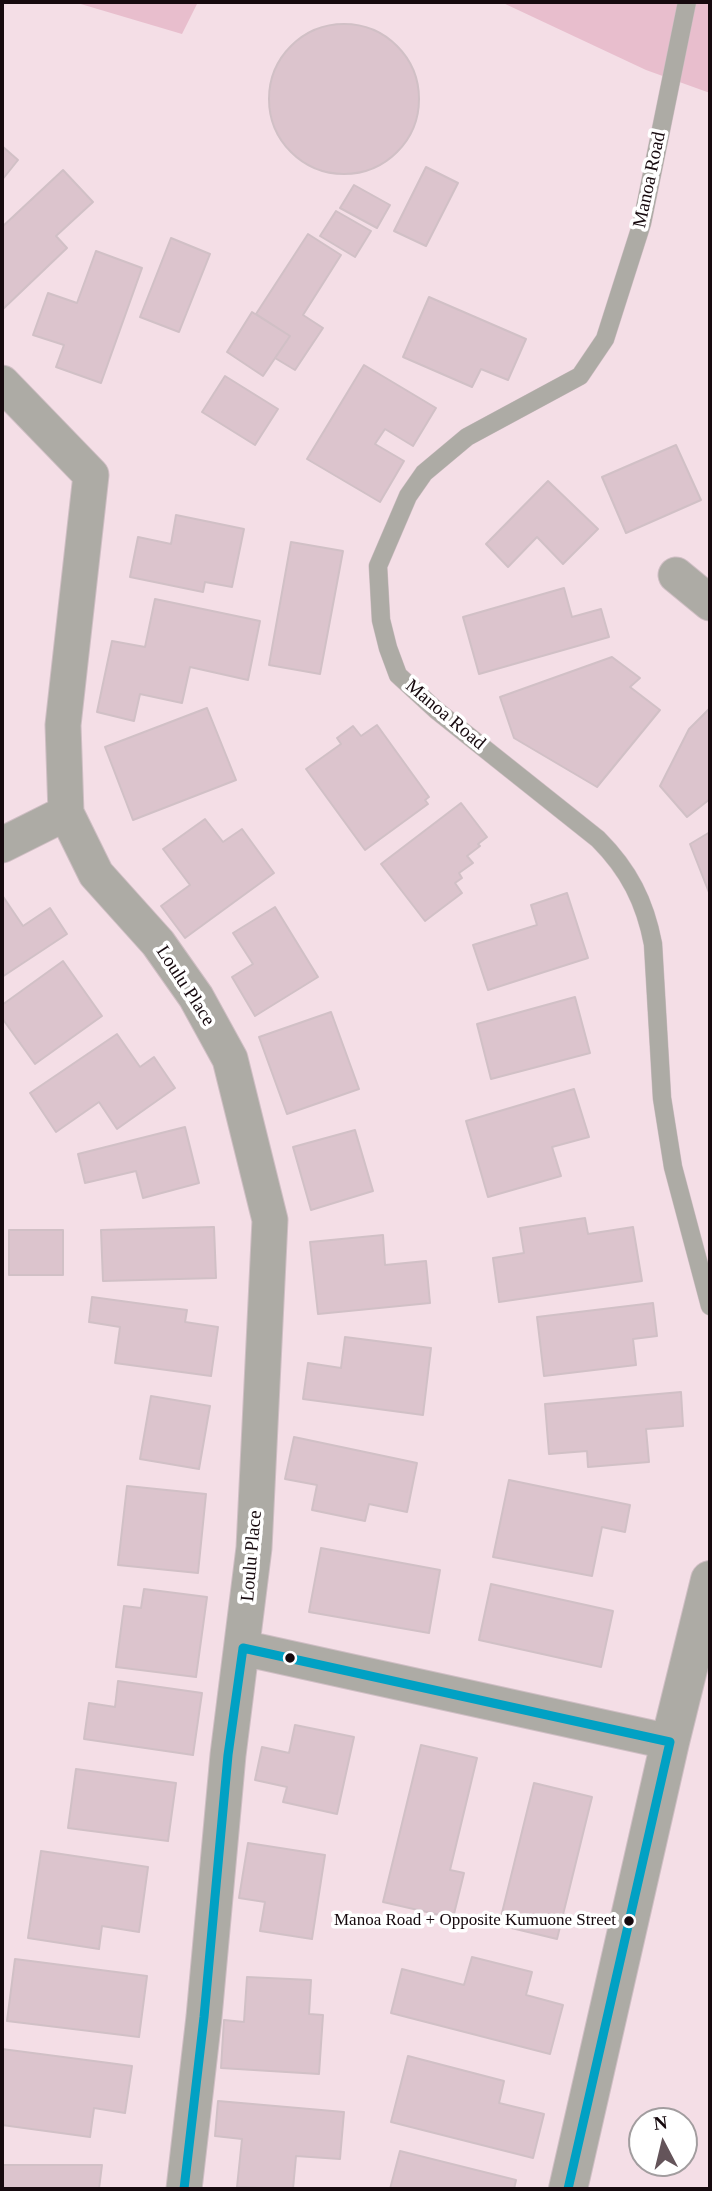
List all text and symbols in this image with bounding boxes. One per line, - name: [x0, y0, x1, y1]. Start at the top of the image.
- street label: Manoa Road: [629, 130, 671, 230]
- street label: Manoa Road: [400, 675, 490, 755]
- street label: Loulu Place: [151, 942, 219, 1030]
- street label: Loulu Place: [237, 1510, 267, 1602]
- unlabelled marker: [283, 1651, 297, 1665]
- place label: Manoa Road + Opposite Kumuone Street: [334, 1911, 616, 1931]
- marker: Manoa Road + Opposite Kumuone Street: [622, 1914, 636, 1928]
- north arrow: [628, 2107, 698, 2177]
- text: N: [653, 2111, 669, 2134]

